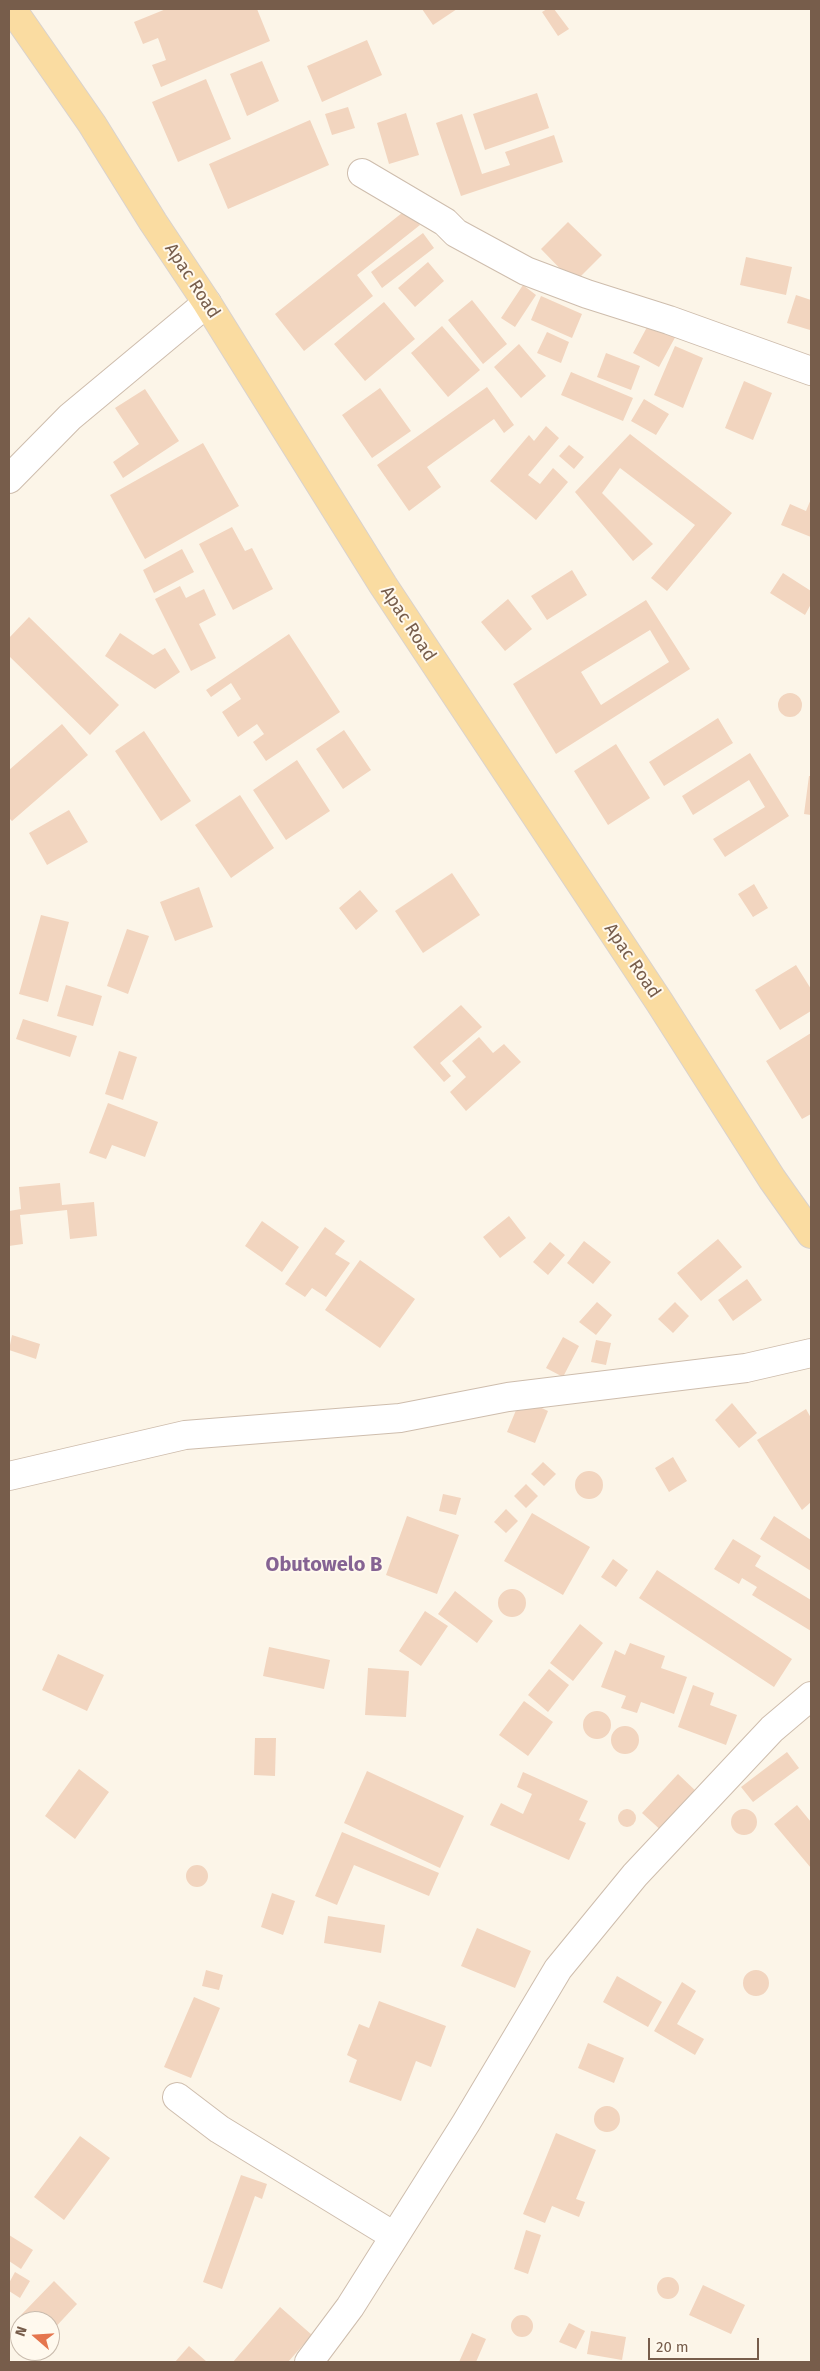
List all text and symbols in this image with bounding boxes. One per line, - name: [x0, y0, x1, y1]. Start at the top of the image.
- street label: Apac Road: [160, 239, 224, 323]
- street label: Apac Road: [376, 582, 440, 666]
- street label: Apac Road: [599, 920, 665, 1002]
- district label: Obutowelo B: [266, 1553, 382, 1577]
- north arrow: [10, 2311, 60, 2361]
- text: N: [12, 2324, 31, 2338]
- scale bar: [650, 2328, 761, 2360]
- text: 20 m: [656, 2338, 689, 2356]

